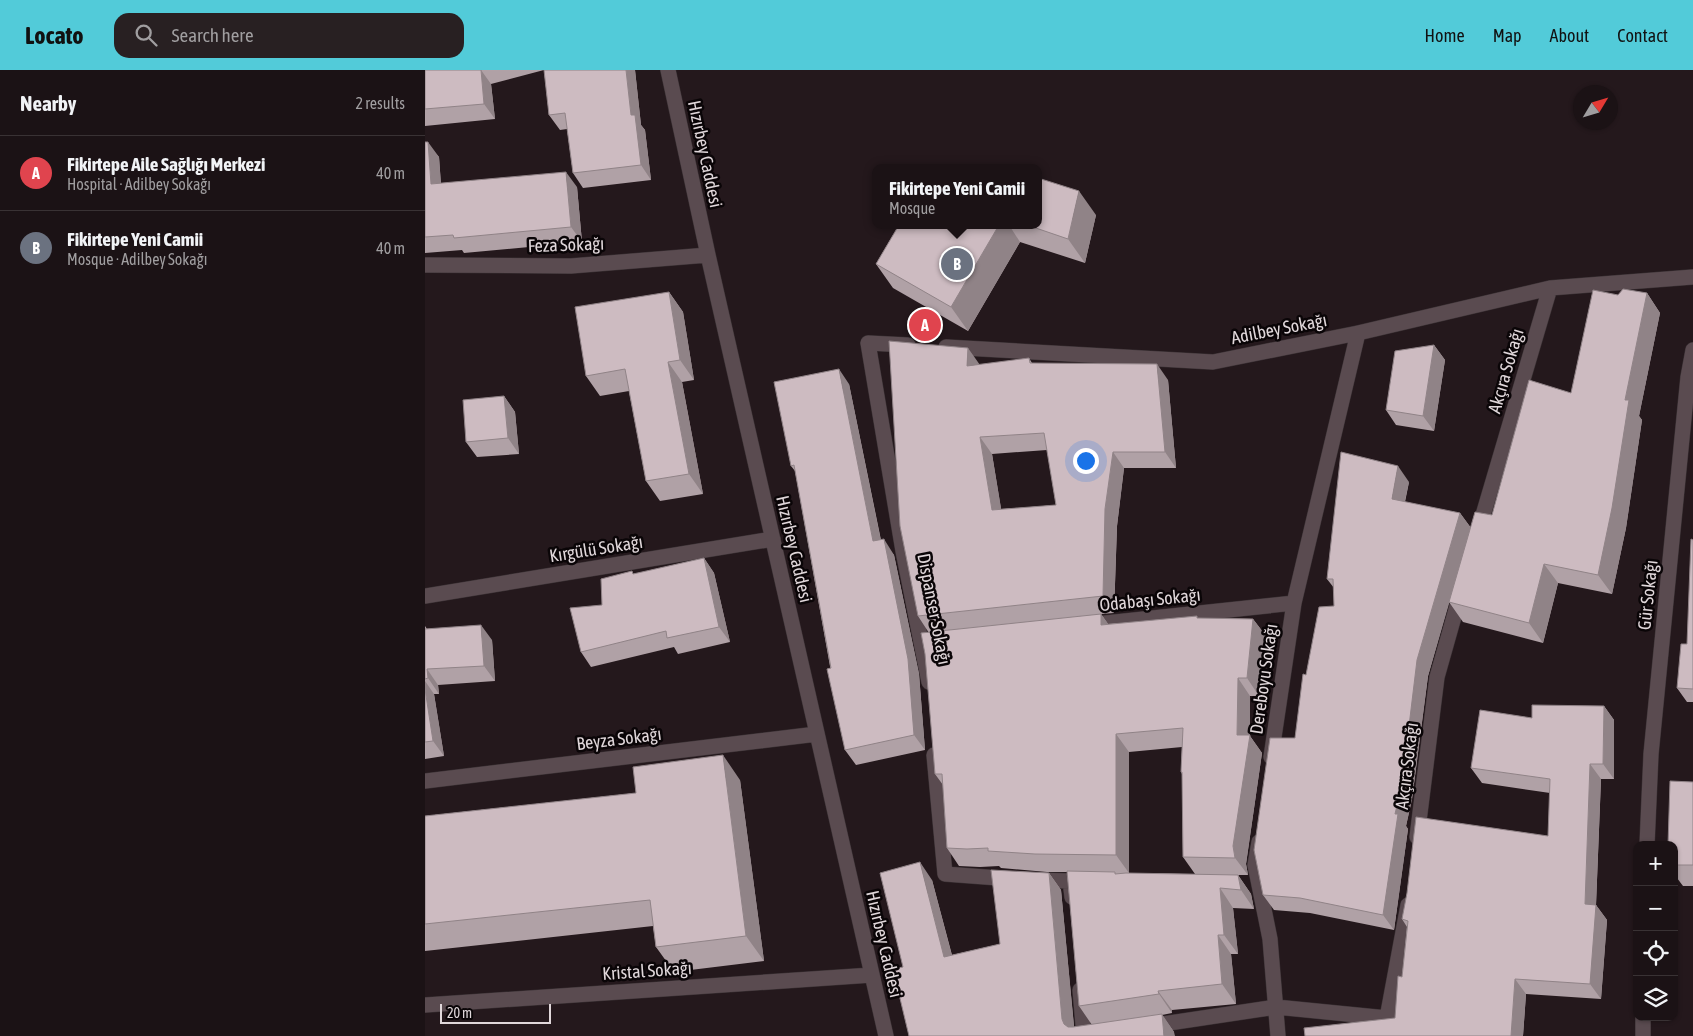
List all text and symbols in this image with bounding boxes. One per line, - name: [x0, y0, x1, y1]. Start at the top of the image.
- search box: [114, 13, 464, 58]
- icon: search: [132, 21, 160, 49]
- text: Locato: [25, 22, 84, 49]
- text: Search here: [172, 24, 254, 46]
- text: Home: [1425, 25, 1465, 46]
- text: Map: [1493, 25, 1522, 46]
- text: About: [1550, 25, 1589, 46]
- text: Contact: [1617, 25, 1668, 46]
- north arrow: [1573, 85, 1618, 130]
- text: Nearby: [20, 91, 76, 115]
- text: 2 results: [355, 94, 405, 112]
- street label: Hızırbey Caddesi: [684, 98, 727, 209]
- text: Fikirtepe Aile Sağlığı Merkezi: [67, 153, 265, 175]
- text: A: [32, 164, 40, 182]
- text: 40 m: [376, 164, 405, 182]
- popup: [872, 164, 1042, 229]
- text: Hospital · Adilbey Sokağı: [67, 175, 211, 193]
- text: Fikirtepe Yeni Camii: [889, 177, 1025, 199]
- text: Mosque: [889, 199, 935, 217]
- text: Fikirtepe Yeni Camii: [67, 228, 203, 250]
- street label: Feza Sokağı: [527, 233, 605, 256]
- text: B: [32, 239, 40, 257]
- text: 40 m: [376, 239, 405, 257]
- pin: B: [941, 245, 973, 283]
- text: Mosque · Adilbey Sokağı: [67, 250, 207, 268]
- pin: A: [909, 306, 941, 344]
- street label: Adilbey Sokağı: [1229, 309, 1328, 348]
- street label: Akçıra Sokağı: [1483, 326, 1528, 416]
- your location: [1073, 448, 1099, 474]
- street label: Hızırbey Caddesi: [772, 493, 817, 604]
- street label: Kırgülü Sokağı: [548, 531, 644, 566]
- street label: Dispanser Sokağı: [913, 552, 956, 666]
- street label: Gür Sokağı: [1633, 559, 1662, 631]
- street label: Odabaşı Sokağı: [1098, 584, 1202, 615]
- street label: Dereboyu Sokağı: [1245, 622, 1282, 736]
- street label: Akçıra Sokağı: [1391, 721, 1422, 810]
- street label: Beyza Sokağı: [575, 723, 663, 754]
- map controls: [1633, 841, 1678, 1021]
- button: +: [1633, 841, 1678, 886]
- button: −: [1633, 886, 1678, 931]
- street label: Hızırbey Caddesi: [862, 888, 907, 999]
- button: locate: [1633, 931, 1678, 976]
- street label: Kristal Sokağı: [602, 957, 692, 984]
- button: layers: [1633, 976, 1678, 1021]
- scale bar: [440, 1001, 551, 1024]
- text: 20 m: [447, 1005, 472, 1021]

